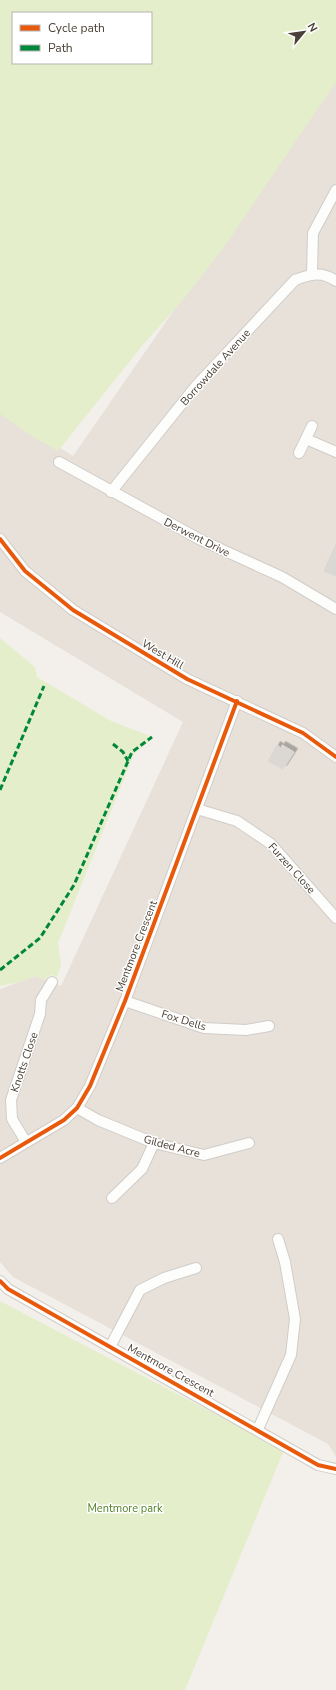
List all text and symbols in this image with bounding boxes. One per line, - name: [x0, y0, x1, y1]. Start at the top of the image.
- legend: [12, 12, 152, 64]
- north arrow: [284, 12, 324, 52]
- text: Cycle path: [48, 20, 105, 36]
- text: N: [304, 20, 321, 35]
- text: Path: [48, 40, 73, 56]
- street label: Borrowdale Avenue: [177, 326, 254, 409]
- street label: Derwent Drive: [161, 514, 233, 561]
- street label: West Hill: [139, 636, 187, 673]
- street label: Furzen Close: [265, 840, 319, 897]
- street label: Mentmore Crescent: [112, 898, 161, 994]
- street label: Fox Dells: [160, 1007, 208, 1034]
- street label: Knotts Close: [7, 1030, 42, 1094]
- street label: Gilded Acre: [142, 1132, 202, 1161]
- street label: Mentmore Crescent: [125, 1340, 217, 1401]
- park label: Mentmore park: [87, 1501, 163, 1516]

